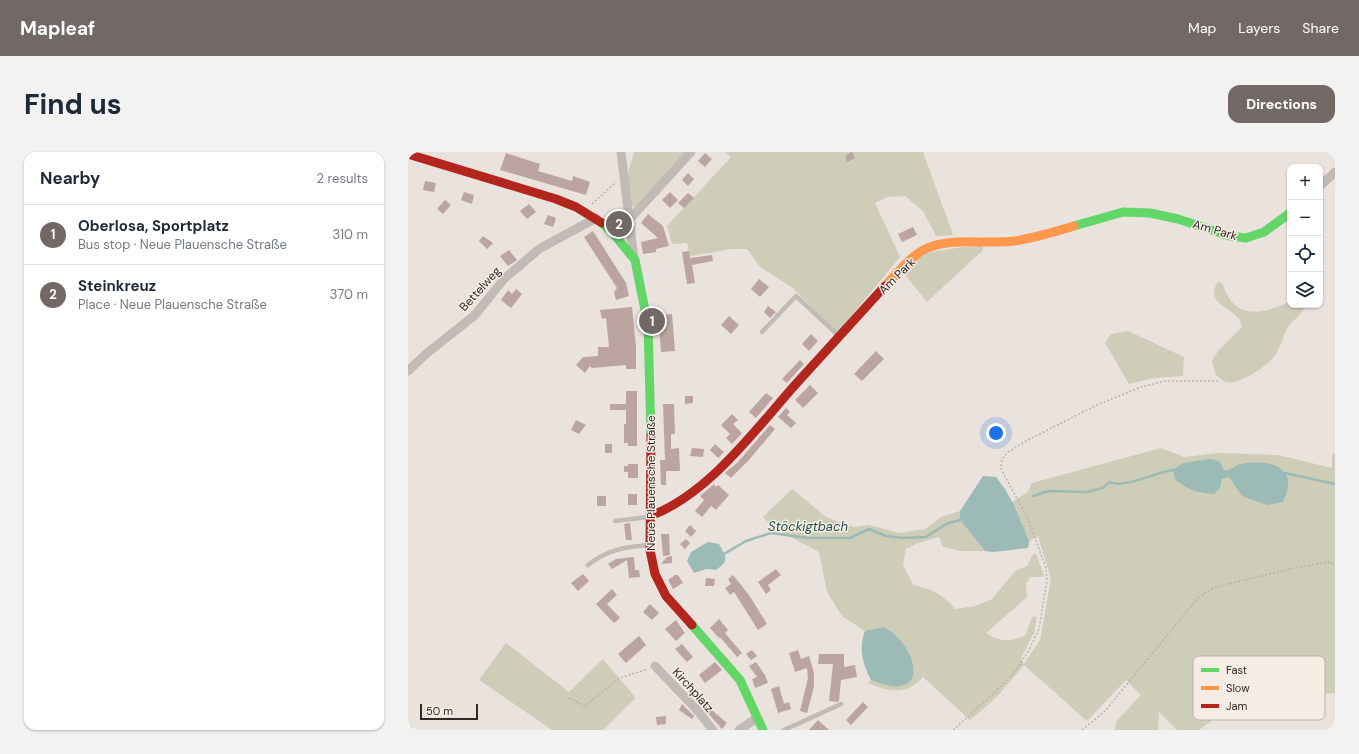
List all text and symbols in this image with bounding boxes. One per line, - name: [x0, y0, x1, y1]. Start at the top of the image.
- text: Mapleaf: [20, 16, 95, 41]
- text: Map: [1188, 19, 1216, 37]
- text: Layers: [1238, 19, 1280, 37]
- text: Share: [1302, 19, 1339, 37]
- button: Directions: [1228, 85, 1335, 123]
- text: Find us: [24, 86, 122, 123]
- map controls: [1287, 164, 1323, 308]
- button: +: [1287, 164, 1323, 200]
- text: Nearby: [40, 167, 100, 189]
- text: 2 results: [317, 170, 368, 187]
- button: −: [1287, 200, 1323, 236]
- pin: 2: [606, 209, 632, 239]
- text: Oberlosa, Sportplatz: [78, 216, 229, 236]
- street label: Am Park: [1191, 216, 1239, 244]
- text: 1: [51, 226, 55, 243]
- text: 310 m: [333, 226, 368, 243]
- text: Bus stop · Neue Plauensche Straße: [78, 236, 287, 253]
- button: locate: [1287, 236, 1323, 272]
- street label: Am Park: [875, 254, 919, 298]
- street label: Bettelweg: [456, 263, 505, 315]
- button: layers: [1287, 272, 1323, 308]
- text: Steinkreuz: [78, 276, 156, 296]
- text: 2: [49, 286, 57, 303]
- text: 370 m: [330, 286, 368, 303]
- text: Place · Neue Plauensche Straße: [78, 296, 267, 313]
- pin: 1: [639, 306, 665, 336]
- street label: Neue Plauensche Straße: [643, 415, 659, 551]
- your location: [986, 423, 1006, 443]
- water label: Stöckigtbach: [768, 518, 848, 535]
- legend: [1193, 656, 1325, 720]
- text: Fast: [1226, 663, 1247, 677]
- street label: Kirchplatz: [669, 664, 717, 716]
- text: Slow: [1226, 681, 1250, 695]
- text: Jam: [1226, 699, 1247, 713]
- scale bar: [420, 702, 478, 721]
- text: 50 m: [426, 704, 453, 718]

